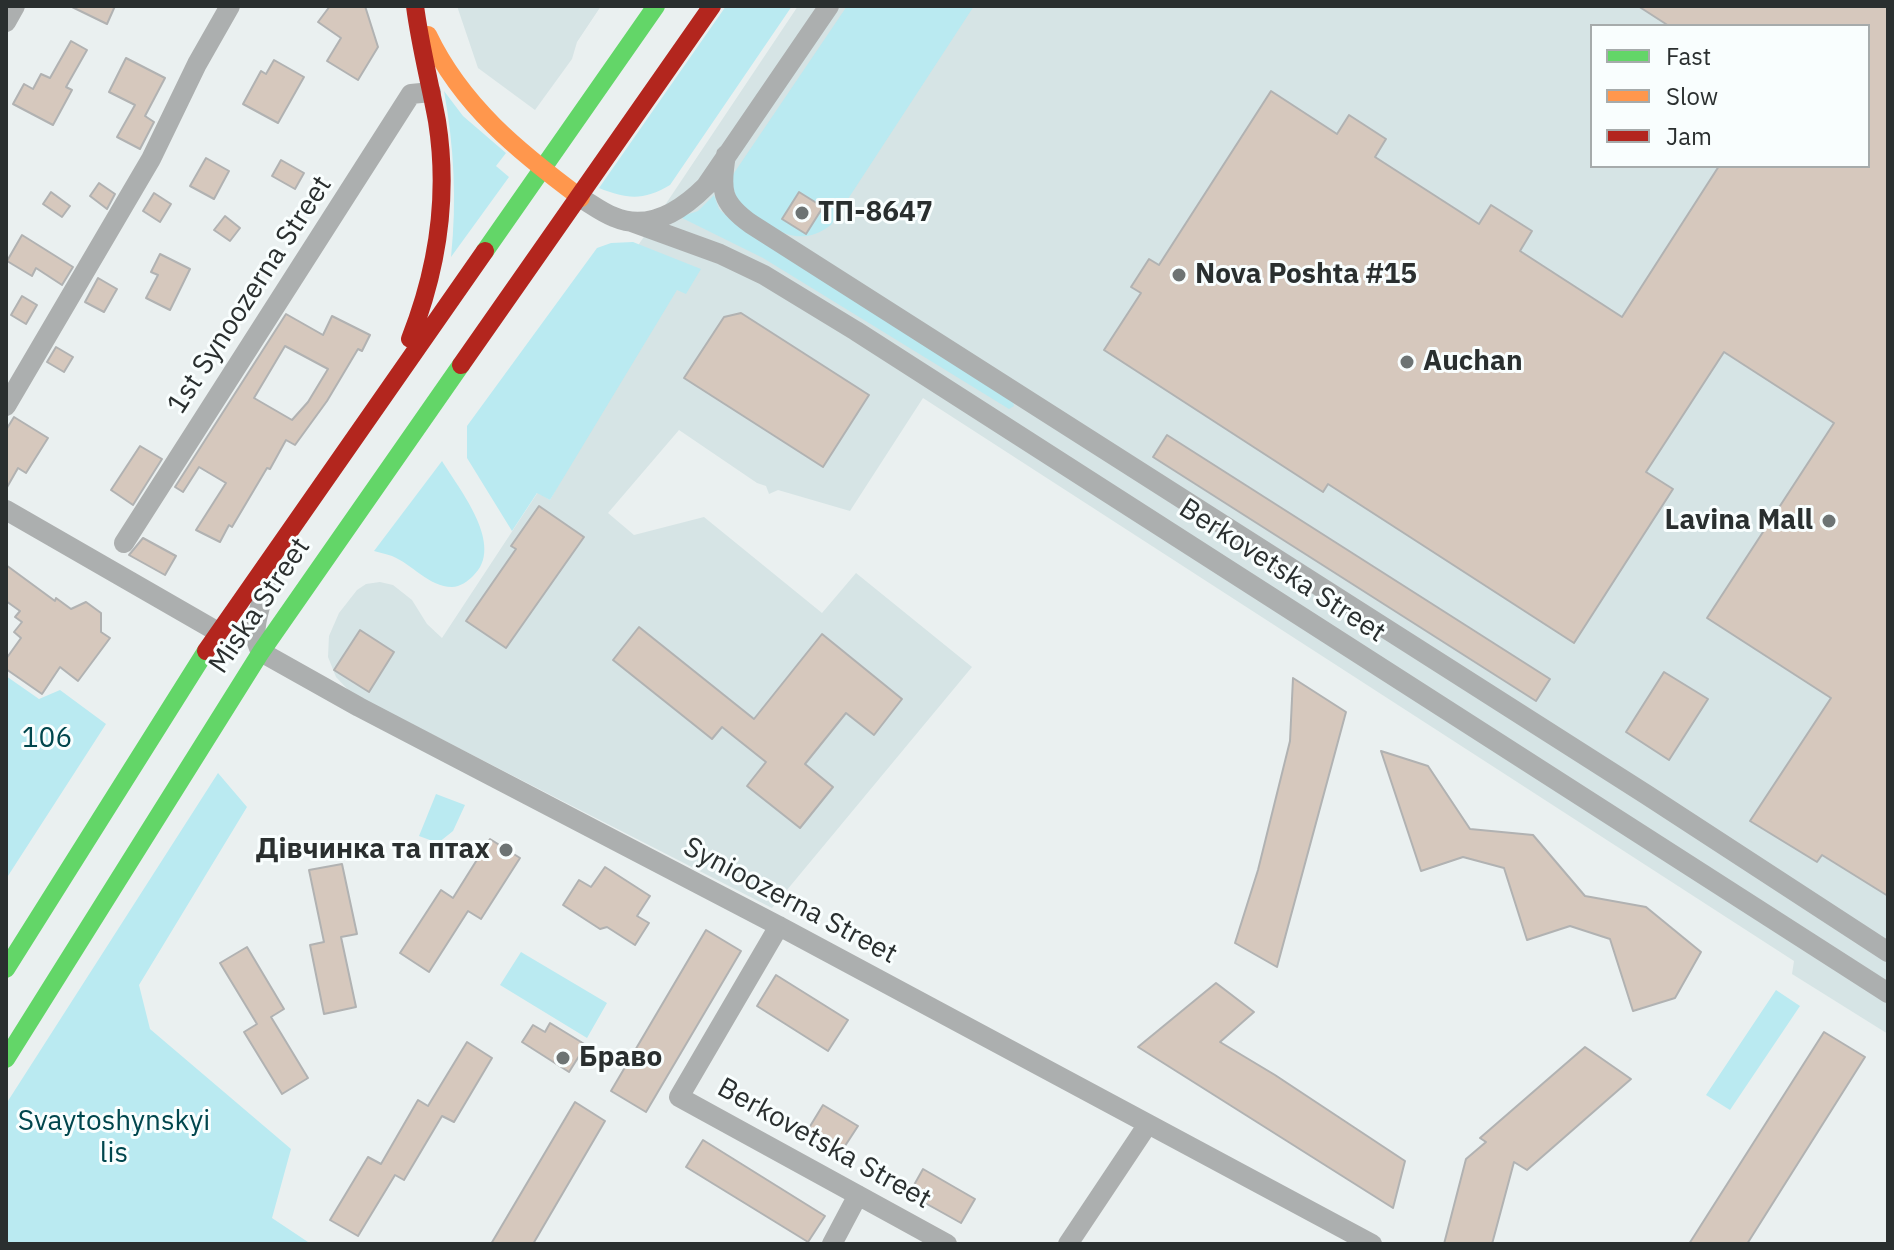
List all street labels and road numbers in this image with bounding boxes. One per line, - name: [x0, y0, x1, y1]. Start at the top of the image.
- street label: 1st Synoozerna Street: [161, 170, 339, 420]
- street label: Berkovetska Street: [1173, 492, 1391, 650]
- street label: Miska Street: [202, 532, 318, 680]
- street label: Synioozerna Street: [677, 831, 903, 971]
- street label: Berkovetska Street: [711, 1071, 937, 1217]

